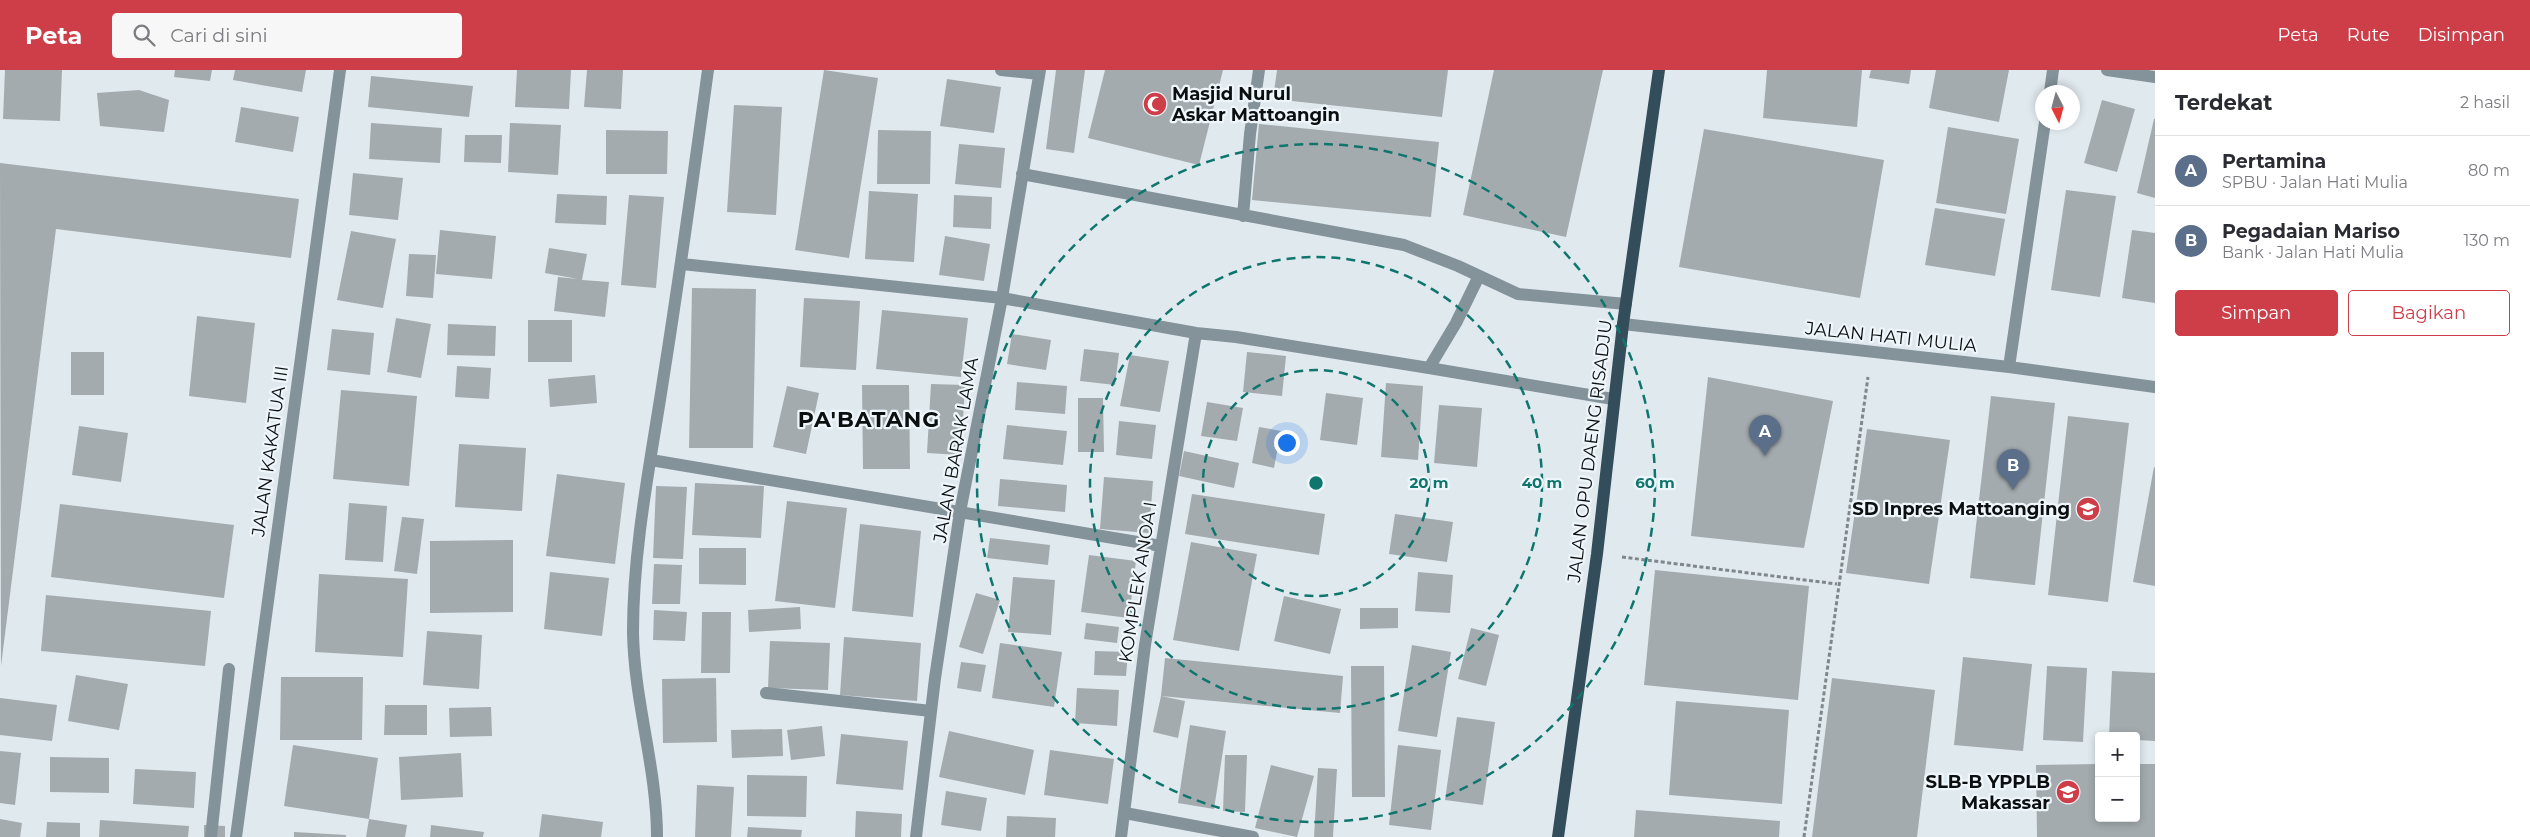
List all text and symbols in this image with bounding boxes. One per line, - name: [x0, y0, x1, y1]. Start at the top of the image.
- search box: [112, 13, 462, 58]
- text: Peta: [25, 21, 82, 50]
- icon: search: [130, 21, 158, 49]
- text: Cari di sini: [170, 24, 268, 47]
- text: Peta: [2278, 24, 2319, 46]
- text: Rute: [2347, 24, 2390, 46]
- text: Disimpan: [2418, 24, 2505, 46]
- place label: Masjid Nurul Askar Mattoangin: [1171, 83, 1340, 126]
- north arrow: [2035, 85, 2080, 130]
- text: Terdekat: [2175, 90, 2272, 115]
- mosque icon: Masjid Nurul Askar Mattoangin: [1142, 91, 1168, 117]
- text: 2 hasil: [2460, 93, 2510, 112]
- text: Pertamina: [2222, 150, 2326, 173]
- text: A: [2185, 161, 2197, 180]
- text: 80 m: [2468, 161, 2510, 180]
- text: SPBU · Jalan Hati Mulia: [2222, 173, 2408, 192]
- text: Pegadaian Mariso: [2222, 220, 2400, 243]
- text: B: [2185, 231, 2197, 250]
- text: 130 m: [2463, 231, 2510, 250]
- text: Bank · Jalan Hati Mulia: [2222, 243, 2404, 262]
- button: Simpan: [2175, 290, 2338, 336]
- button: Bagikan: [2348, 290, 2510, 336]
- street label: JALAN HATI MULIA: [1803, 317, 1978, 357]
- street label: JALAN OPU DAENG RISADJU: [1563, 318, 1617, 585]
- street label: JALAN BARAK LAMA: [929, 355, 983, 545]
- street label: JALAN KAKATUA III: [247, 364, 293, 539]
- district label: PA'BATANG: [798, 406, 940, 433]
- pin: A: [1749, 415, 1781, 456]
- your location: [1274, 430, 1300, 456]
- pin: B: [1997, 449, 2029, 490]
- text: 20 m: [1409, 473, 1449, 492]
- text: 40 m: [1522, 473, 1562, 492]
- text: 60 m: [1635, 473, 1675, 492]
- centre of rings: [1307, 474, 1325, 492]
- school or university icon: SD Inpres Mattoanging: [2075, 496, 2101, 522]
- place label: SD Inpres Mattoanging: [1852, 498, 2070, 520]
- street label: KOMPLEK ANOA I: [1114, 500, 1162, 664]
- map controls: [2095, 732, 2140, 822]
- button: +: [2095, 732, 2140, 777]
- place label: SLB-B YPPLB Makassar: [1925, 771, 2050, 814]
- button: −: [2095, 777, 2140, 822]
- school or university icon: SLB-B YPPLB Makassar: [2055, 779, 2081, 805]

